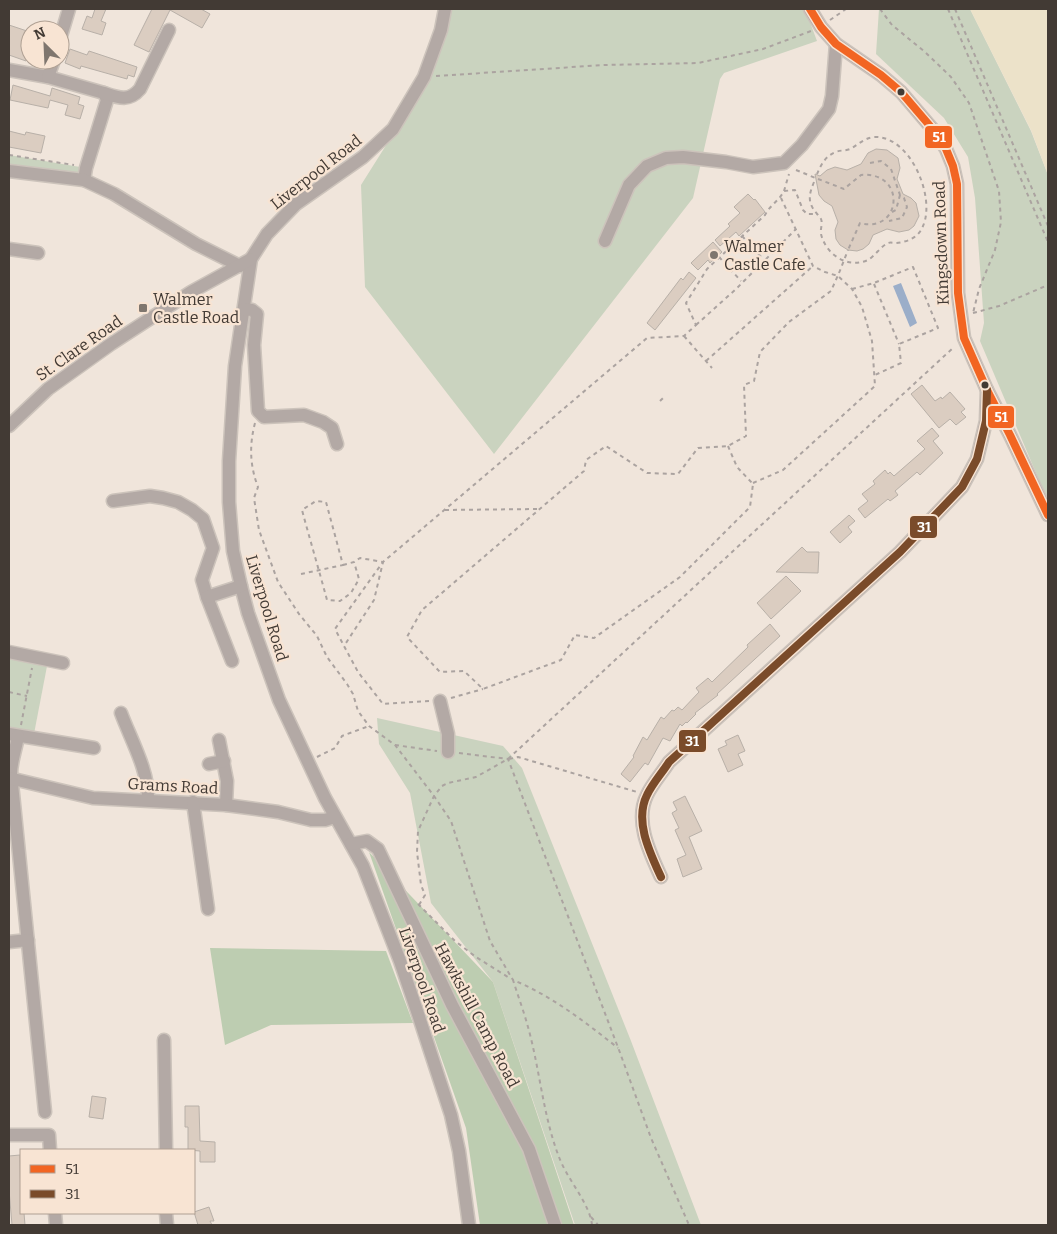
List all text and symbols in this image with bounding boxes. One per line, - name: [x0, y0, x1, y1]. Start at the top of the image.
- north arrow: [20, 20, 70, 70]
- text: N: [32, 24, 48, 44]
- unlabelled marker: [896, 87, 906, 97]
- line badge: 51: [924, 125, 953, 149]
- text: 51: [932, 129, 946, 146]
- street label: Liverpool Road: [267, 130, 366, 213]
- street label: Kingsdown Road: [929, 180, 953, 306]
- place label: Walmer Castle Cafe: [724, 237, 805, 274]
- marker: Walmer Castle Cafe: [708, 249, 720, 261]
- place label: Walmer Castle Road: [153, 290, 240, 327]
- marker: Walmer Castle Road: [137, 302, 149, 314]
- street label: St. Clare Road: [32, 311, 126, 385]
- unlabelled marker: [980, 380, 990, 390]
- line badge: 51: [987, 405, 1015, 429]
- text: 51: [994, 409, 1008, 426]
- line badge: 31: [909, 515, 938, 539]
- text: 31: [917, 519, 931, 536]
- street label: Liverpool Road: [242, 553, 292, 664]
- line badge: 31: [678, 729, 707, 753]
- text: 31: [685, 733, 699, 750]
- street label: Grams Road: [127, 774, 219, 798]
- street label: Liverpool Road: [395, 925, 449, 1036]
- street label: Hawkshill Camp Road: [431, 939, 523, 1091]
- legend: [20, 1149, 195, 1214]
- text: 51: [65, 1160, 79, 1178]
- text: 31: [65, 1185, 80, 1203]

